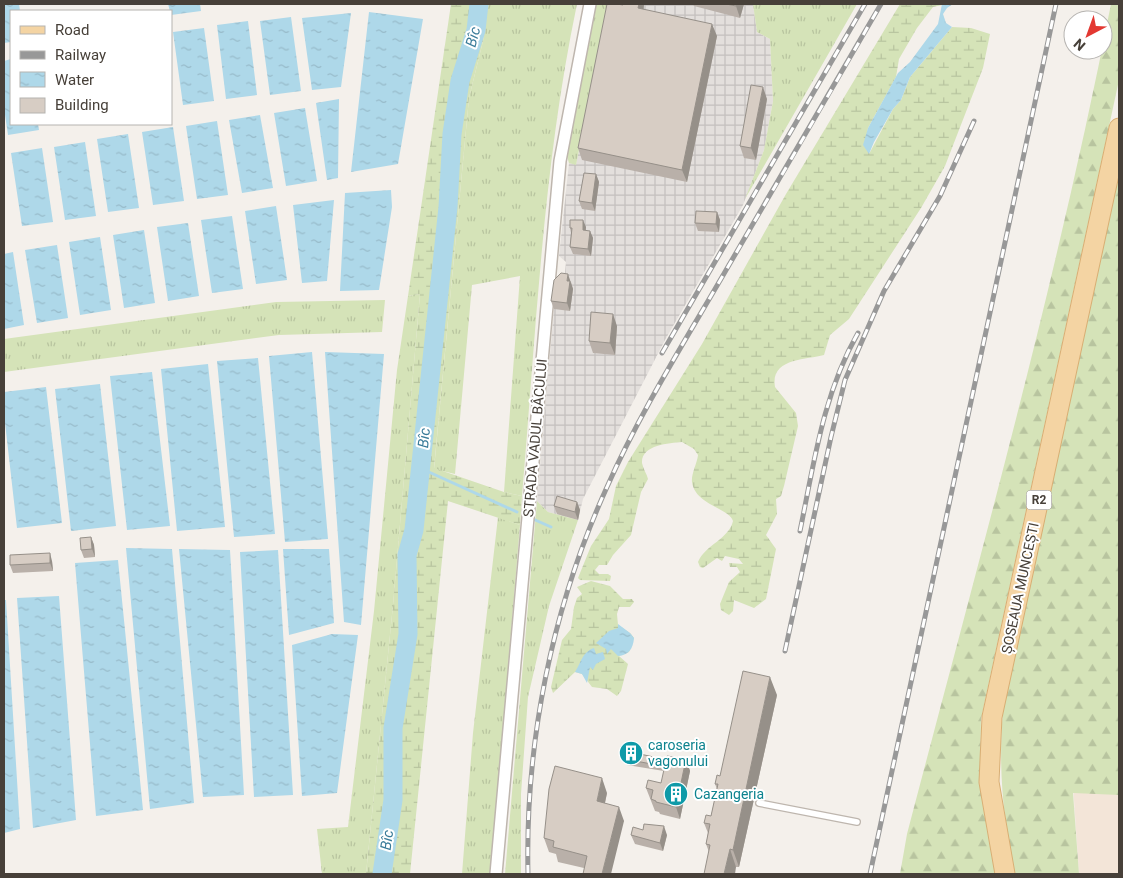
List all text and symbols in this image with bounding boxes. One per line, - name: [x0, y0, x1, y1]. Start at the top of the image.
- legend: [10, 10, 172, 125]
- north arrow: [1063, 10, 1113, 60]
- text: Road: [55, 21, 89, 39]
- water label: Bîc: [462, 25, 484, 49]
- text: N: [1070, 36, 1088, 54]
- text: Railway: [55, 46, 106, 64]
- text: Water: [55, 71, 94, 89]
- text: Building: [55, 96, 109, 114]
- street label: STRADA VADUL BÂCULUI: [519, 358, 550, 518]
- water label: Bîc: [414, 427, 434, 449]
- road number: R2: [1026, 490, 1052, 510]
- street label: ȘOSEAUA MUNCEȘTI: [998, 521, 1043, 655]
- place label: caroseria vagonului: [648, 737, 708, 769]
- building icon: caroseria vagonului: [618, 740, 644, 766]
- building icon: Cazangeria: [663, 781, 689, 807]
- place label: Cazangeria: [694, 786, 764, 802]
- water label: Bîc: [377, 828, 397, 851]

